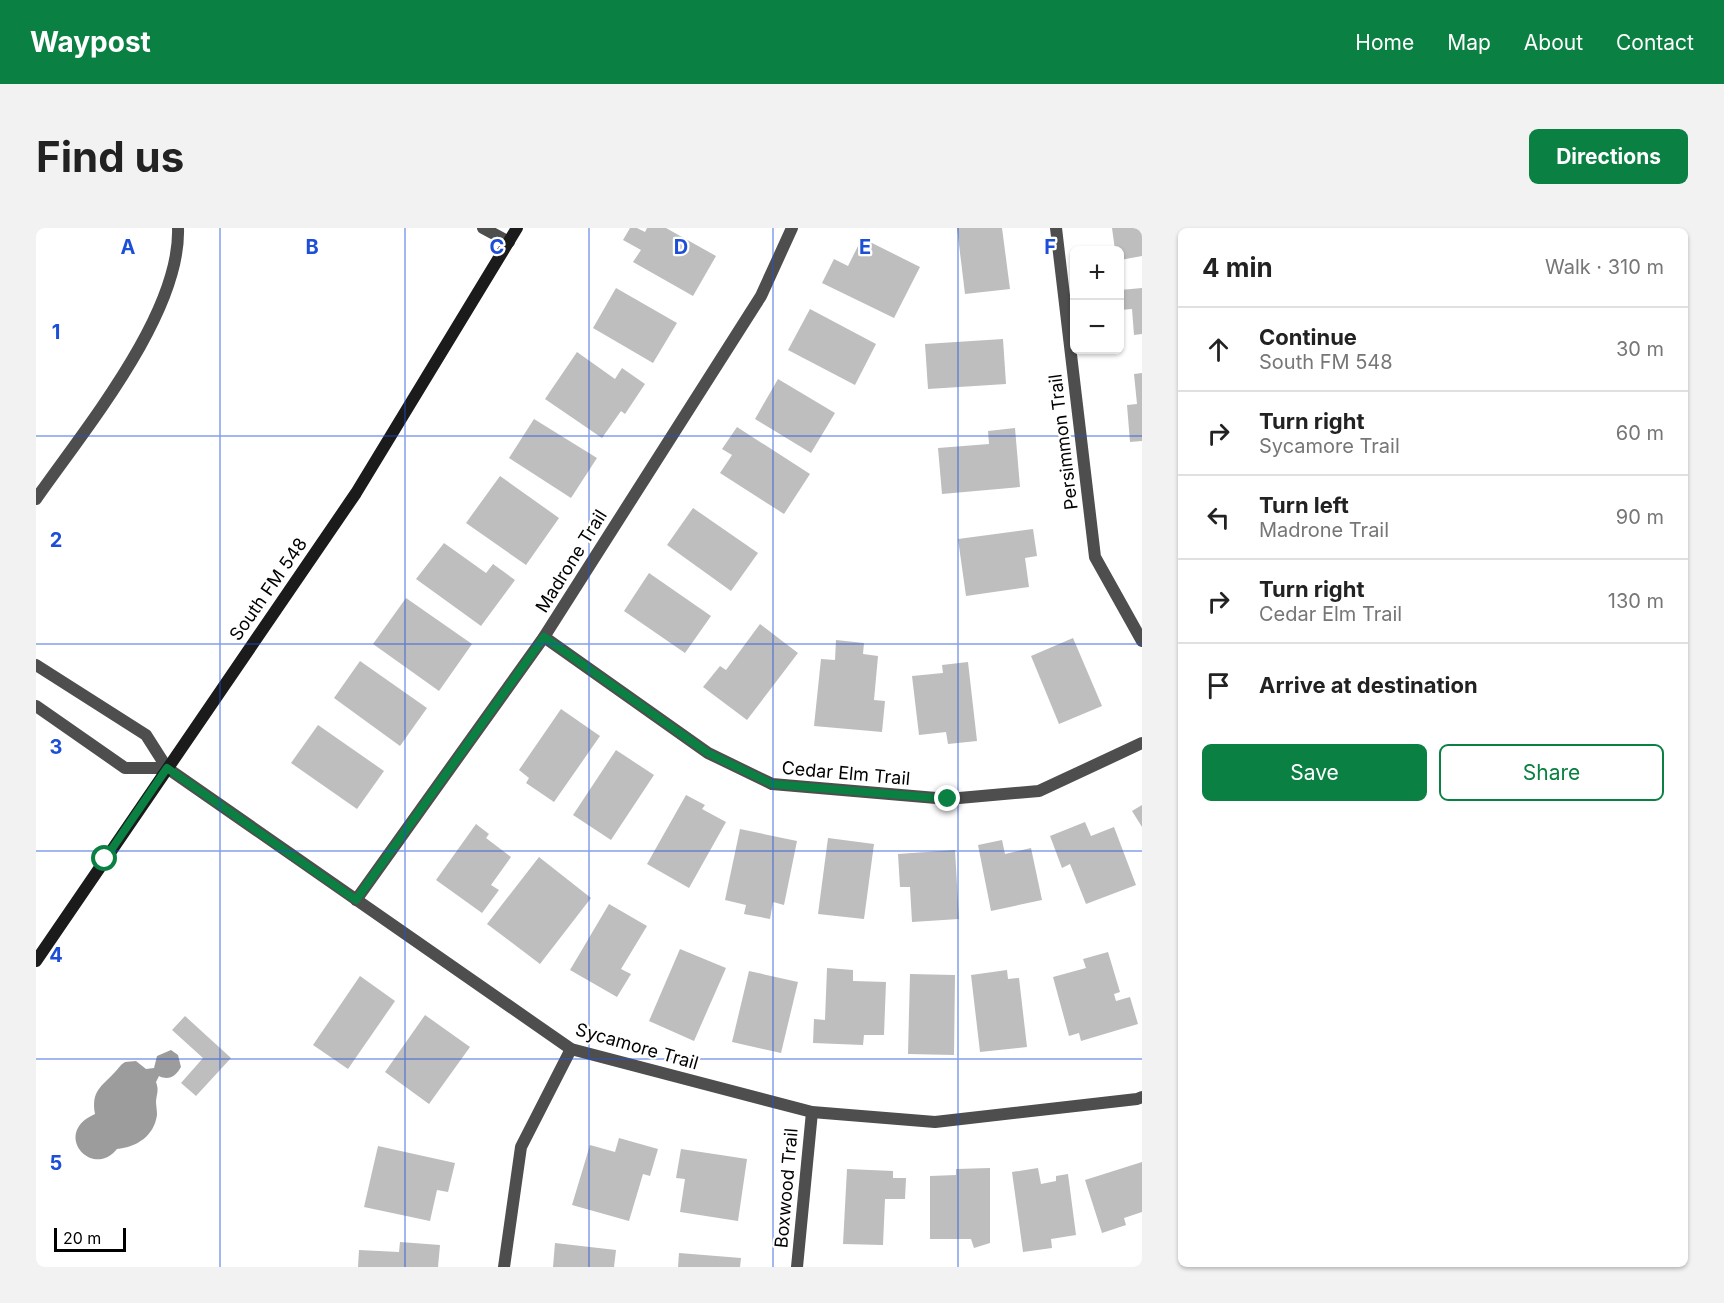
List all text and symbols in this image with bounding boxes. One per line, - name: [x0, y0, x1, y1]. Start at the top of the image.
- text: Waypost: [30, 25, 151, 59]
- text: Home: [1355, 30, 1414, 55]
- text: Map: [1447, 30, 1491, 55]
- text: About: [1524, 30, 1583, 55]
- text: Contact: [1616, 30, 1694, 55]
- button: Directions: [1529, 129, 1688, 184]
- text: Find us: [36, 131, 184, 182]
- text: A: [121, 235, 136, 259]
- text: B: [305, 235, 319, 259]
- text: C: [490, 235, 504, 259]
- text: D: [674, 235, 688, 259]
- text: E: [859, 235, 871, 259]
- text: F: [1044, 235, 1056, 259]
- map controls: [1070, 246, 1124, 354]
- button: +: [1070, 246, 1124, 300]
- text: 4 min: [1202, 252, 1273, 283]
- text: Walk · 310 m: [1545, 255, 1664, 279]
- button: −: [1070, 300, 1124, 354]
- text: 1: [52, 320, 60, 344]
- text: Continue: [1259, 324, 1357, 350]
- icon: ahead: [1202, 333, 1235, 366]
- text: 30 m: [1616, 337, 1664, 361]
- text: South FM 548: [1259, 350, 1393, 374]
- street label: Persimmon Trail: [1044, 373, 1082, 511]
- text: Turn right: [1259, 408, 1365, 434]
- icon: right: [1202, 417, 1235, 450]
- text: 60 m: [1616, 421, 1664, 445]
- text: Sycamore Trail: [1259, 434, 1400, 458]
- text: Turn left: [1259, 492, 1349, 518]
- icon: left: [1202, 501, 1235, 534]
- text: 90 m: [1616, 505, 1664, 529]
- street label: Madrone Trail: [531, 506, 611, 616]
- text: Madrone Trail: [1259, 518, 1389, 542]
- text: 2: [50, 528, 62, 552]
- street label: South FM 548: [225, 534, 311, 644]
- text: Turn right: [1259, 576, 1365, 602]
- icon: right: [1202, 585, 1235, 618]
- text: 130 m: [1608, 589, 1664, 613]
- text: Cedar Elm Trail: [1259, 602, 1402, 626]
- icon: arrive: [1202, 669, 1235, 702]
- text: Arrive at destination: [1259, 672, 1478, 698]
- text: 3: [50, 735, 62, 759]
- button: Save: [1202, 744, 1427, 801]
- button: Share: [1439, 744, 1664, 801]
- street label: Cedar Elm Trail: [781, 757, 911, 789]
- route end: [934, 785, 960, 811]
- route start: [91, 845, 117, 871]
- text: 4: [49, 943, 63, 967]
- street label: Sycamore Trail: [573, 1018, 701, 1074]
- street label: Boxwood Trail: [770, 1127, 802, 1249]
- text: 5: [50, 1151, 62, 1175]
- scale bar: [54, 1225, 126, 1252]
- text: 20 m: [63, 1228, 101, 1248]

